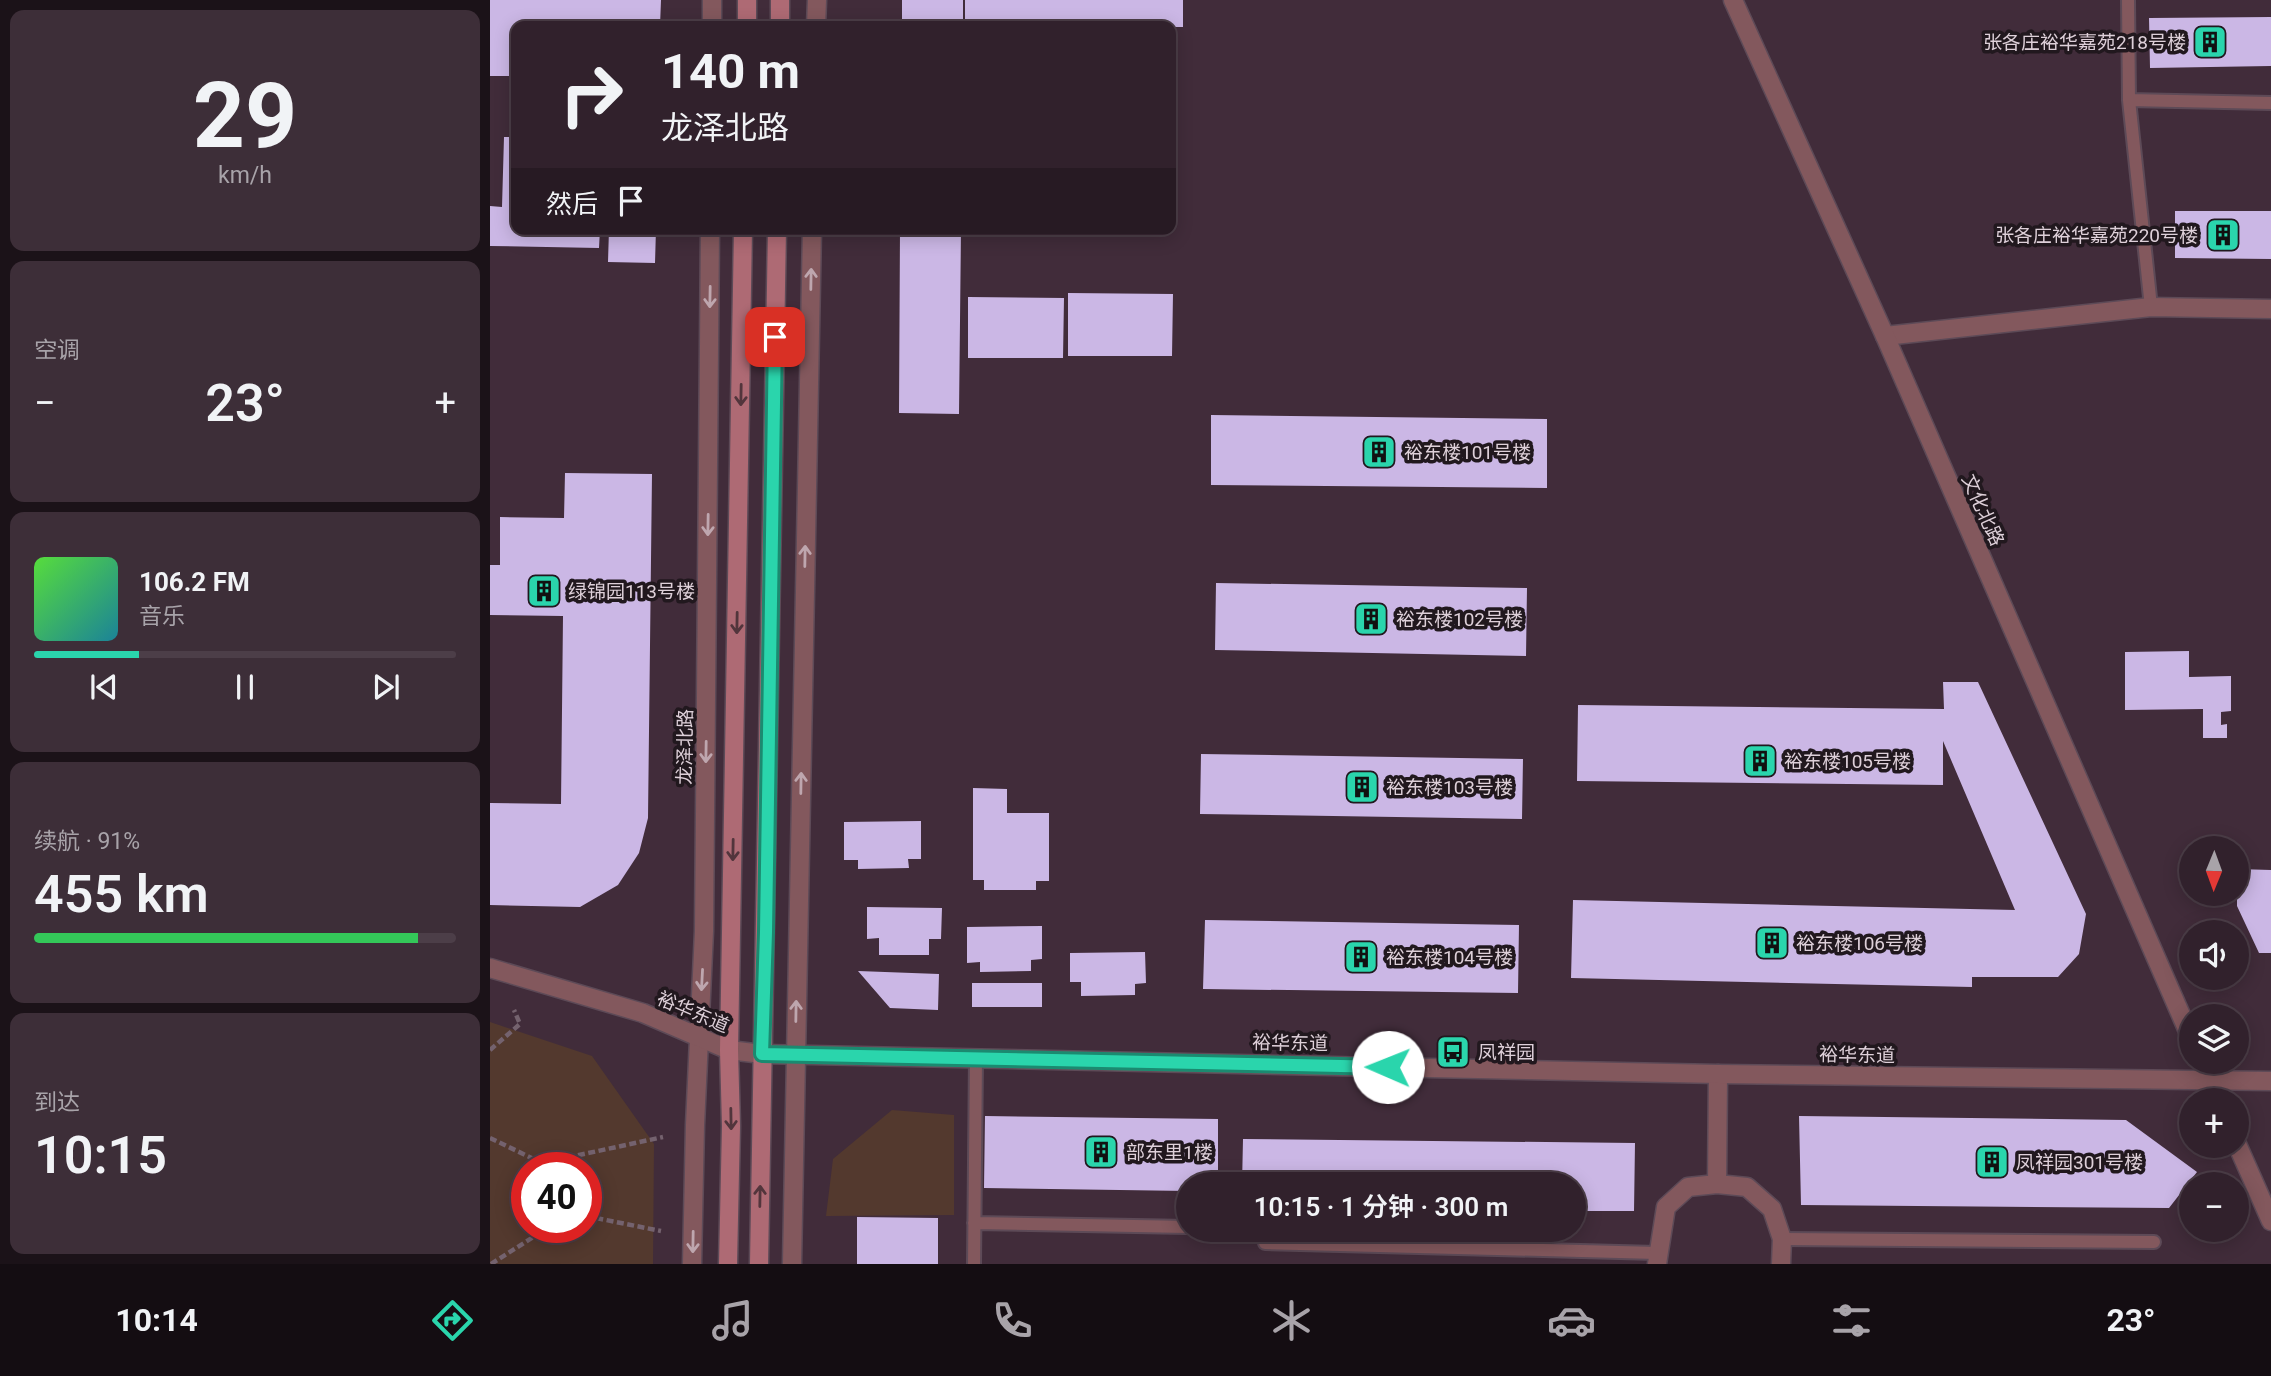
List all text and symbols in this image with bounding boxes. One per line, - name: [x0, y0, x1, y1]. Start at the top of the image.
- building icon: 张各庄裕华嘉苑218号楼: [2191, 23, 2229, 61]
- place label: 张各庄裕华嘉苑218号楼: [1983, 31, 2186, 54]
- text: 140 m: [661, 43, 800, 100]
- icon: right: [546, 49, 637, 140]
- text: 29: [193, 63, 297, 169]
- text: 龙泽北路: [661, 109, 789, 147]
- text: km/h: [218, 162, 272, 189]
- icon: arrive: [612, 182, 650, 220]
- text: 然后: [546, 189, 598, 219]
- building icon: 张各庄裕华嘉苑220号楼: [2204, 216, 2242, 254]
- place label: 张各庄裕华嘉苑220号楼: [1995, 224, 2198, 247]
- one-way arrow: [804, 268, 818, 291]
- one-way arrow: [703, 286, 716, 309]
- pin: [745, 307, 805, 367]
- icon: arrive: [756, 318, 794, 356]
- text: 空调: [34, 337, 80, 364]
- text: 23°: [205, 373, 285, 434]
- text: −: [34, 381, 56, 425]
- text: +: [434, 381, 456, 425]
- one-way arrow: [734, 384, 747, 407]
- building icon: 裕东楼101号楼: [1360, 433, 1398, 471]
- place label: 裕东楼101号楼: [1404, 441, 1531, 464]
- street label: 文化北路: [1957, 471, 2009, 549]
- one-way arrow: [701, 513, 714, 536]
- one-way arrow: [799, 544, 812, 567]
- text: 106.2 FM: [139, 567, 250, 597]
- building icon: 绿锦园113号楼: [525, 572, 563, 610]
- place label: 绿锦园113号楼: [568, 580, 695, 603]
- building icon: 裕东楼102号楼: [1352, 600, 1390, 638]
- text: 音乐: [139, 603, 185, 630]
- place label: 裕东楼102号楼: [1396, 608, 1523, 631]
- one-way arrow: [730, 611, 744, 634]
- icon: previous: [85, 668, 123, 706]
- icon: pause: [226, 668, 264, 706]
- icon: next: [367, 668, 405, 706]
- street label: 龙泽北路: [673, 709, 697, 785]
- one-way arrow: [699, 741, 712, 764]
- building icon: 裕东楼105号楼: [1741, 742, 1779, 780]
- place label: 裕东楼105号楼: [1784, 750, 1911, 773]
- building icon: 裕东楼103号楼: [1343, 768, 1381, 806]
- one-way arrow: [794, 772, 807, 795]
- place label: 裕东楼103号楼: [1386, 776, 1513, 799]
- text: 续航 · 91%: [34, 828, 140, 855]
- north arrow: [2179, 836, 2249, 906]
- map controls: [2179, 836, 2249, 1242]
- one-way arrow: [726, 839, 740, 862]
- text: 455 km: [34, 864, 209, 925]
- button: sound: [2179, 920, 2249, 990]
- building icon: 裕东楼106号楼: [1753, 924, 1791, 962]
- place label: 裕东楼106号楼: [1796, 932, 1923, 955]
- building icon: 裕东楼104号楼: [1342, 938, 1380, 976]
- place label: 裕东楼104号楼: [1386, 946, 1513, 969]
- one-way arrow: [695, 968, 708, 991]
- street label: 裕华东道: [654, 987, 732, 1037]
- one-way arrow: [789, 999, 803, 1022]
- button: layers: [2179, 1004, 2249, 1074]
- position arrow: [1351, 1030, 1425, 1104]
- street label: 裕华东道: [1252, 1031, 1328, 1055]
- bus stop icon: 凤祥园: [1434, 1033, 1472, 1071]
- place label: 凤祥园: [1478, 1041, 1535, 1064]
- street label: 裕华东道: [1819, 1043, 1895, 1067]
- button: +: [2179, 1088, 2249, 1158]
- text: 到达: [34, 1089, 80, 1116]
- one-way arrow: [724, 1107, 737, 1130]
- text: 10:15: [34, 1125, 167, 1186]
- building icon: 部东里1楼: [1082, 1133, 1120, 1171]
- place label: 部东里1楼: [1126, 1141, 1213, 1164]
- building icon: 凤祥园301号楼: [1973, 1143, 2011, 1181]
- place label: 凤祥园301号楼: [2016, 1151, 2143, 1174]
- speed limit sign: 40: [511, 1152, 602, 1243]
- button: −: [2179, 1172, 2249, 1242]
- one-way arrow: [754, 1185, 767, 1208]
- text: 10:15 · 1 分钟 · 300 m: [1254, 1192, 1508, 1222]
- one-way arrow: [686, 1230, 700, 1253]
- icon: directions: [428, 1296, 477, 1345]
- icon: music: [708, 1296, 757, 1345]
- icon: phone: [988, 1296, 1037, 1345]
- icon: climate: [1267, 1296, 1316, 1345]
- icon: car: [1547, 1296, 1596, 1345]
- icon: filters: [1827, 1296, 1876, 1345]
- text: 10:14: [115, 1301, 198, 1339]
- text: 23°: [2106, 1301, 2156, 1339]

